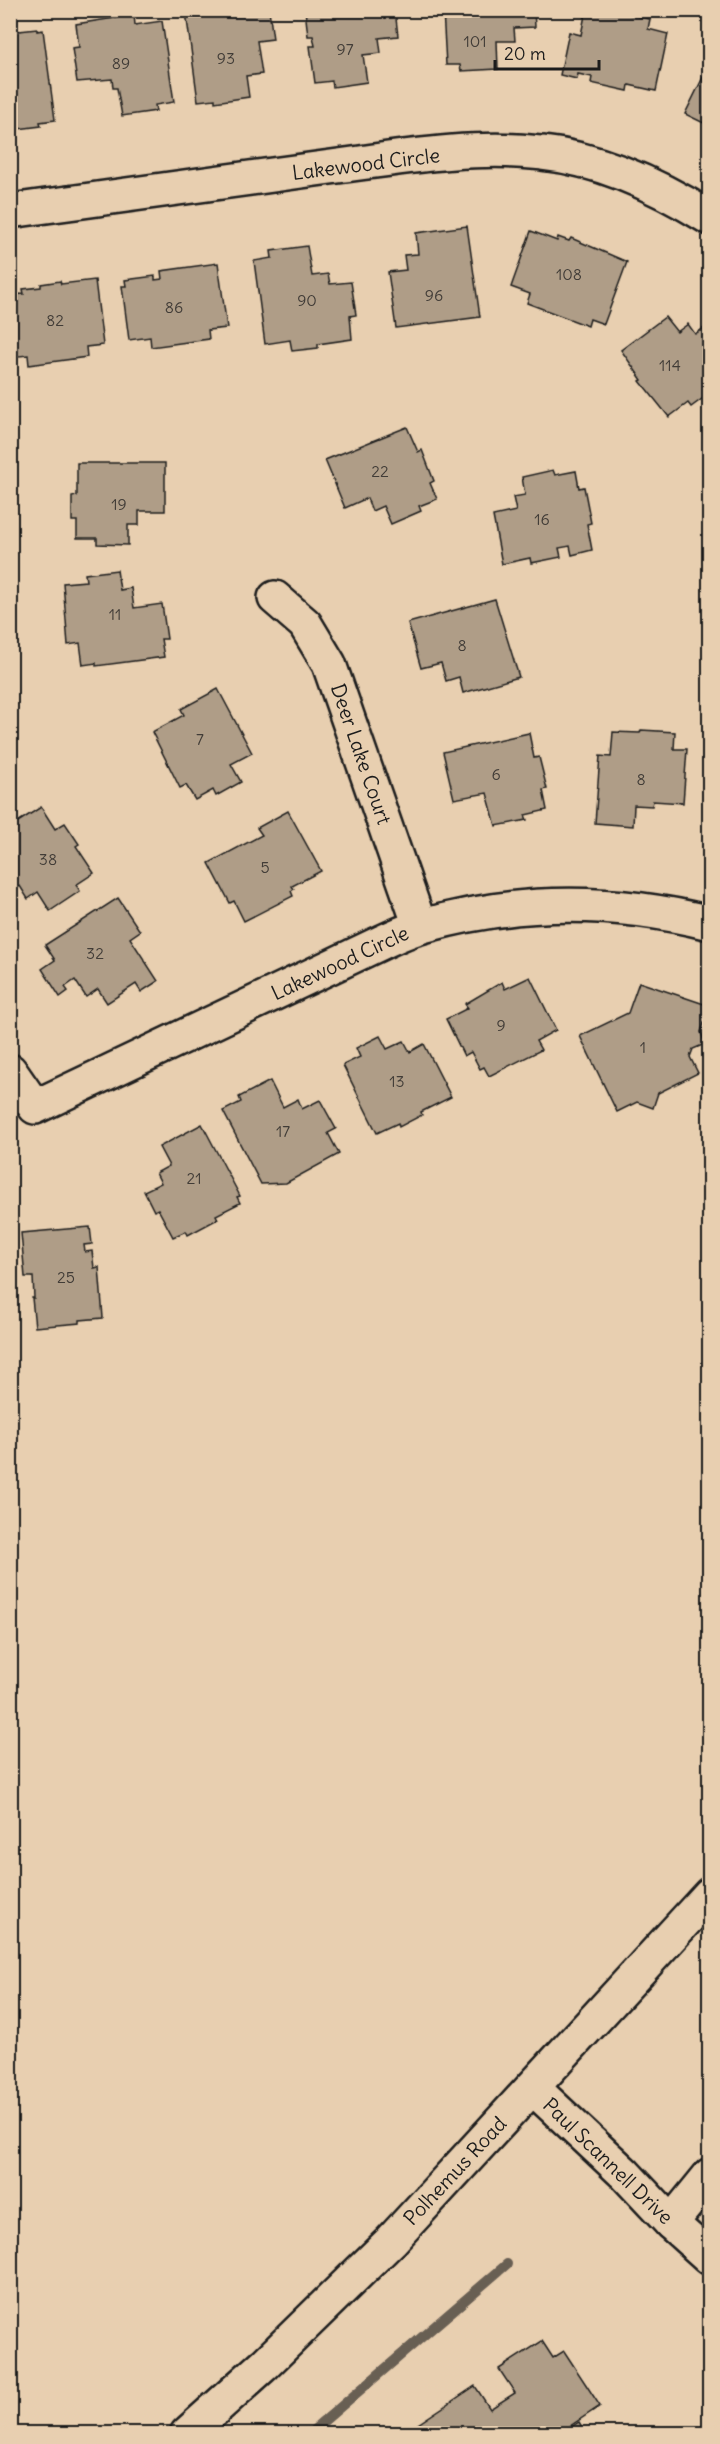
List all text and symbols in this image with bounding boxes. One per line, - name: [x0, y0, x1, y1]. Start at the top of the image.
- house number: 101: [463, 31, 487, 51]
- scale bar: [495, 33, 598, 71]
- house number: 97: [336, 39, 354, 59]
- text: 20 m: [504, 42, 546, 65]
- house number: 93: [217, 48, 235, 68]
- house number: 89: [112, 53, 130, 73]
- street label: Lakewood Circle: [291, 142, 441, 185]
- house number: 108: [556, 264, 582, 284]
- house number: 96: [425, 285, 443, 305]
- house number: 90: [297, 290, 317, 310]
- house number: 86: [165, 297, 183, 317]
- house number: 82: [46, 310, 64, 330]
- house number: 114: [659, 355, 681, 375]
- house number: 22: [371, 461, 389, 481]
- house number: 19: [111, 494, 127, 514]
- house number: 16: [534, 509, 550, 529]
- house number: 11: [109, 604, 121, 624]
- house number: 8: [457, 635, 467, 655]
- street label: Deer Lake Court: [326, 680, 397, 828]
- house number: 7: [196, 729, 204, 749]
- house number: 6: [491, 764, 501, 784]
- house number: 8: [636, 769, 646, 789]
- house number: 38: [39, 849, 57, 869]
- house number: 5: [260, 857, 270, 877]
- street label: Lakewood Circle: [267, 920, 412, 1005]
- house number: 32: [86, 943, 104, 963]
- house number: 9: [496, 1015, 506, 1035]
- house number: 1: [640, 1037, 646, 1057]
- house number: 13: [389, 1071, 405, 1091]
- house number: 17: [276, 1121, 290, 1141]
- house number: 21: [186, 1168, 202, 1188]
- house number: 25: [57, 1267, 75, 1287]
- street label: Paul Scannell Drive: [538, 2092, 679, 2229]
- street label: Polhemus Road: [398, 2111, 512, 2230]

